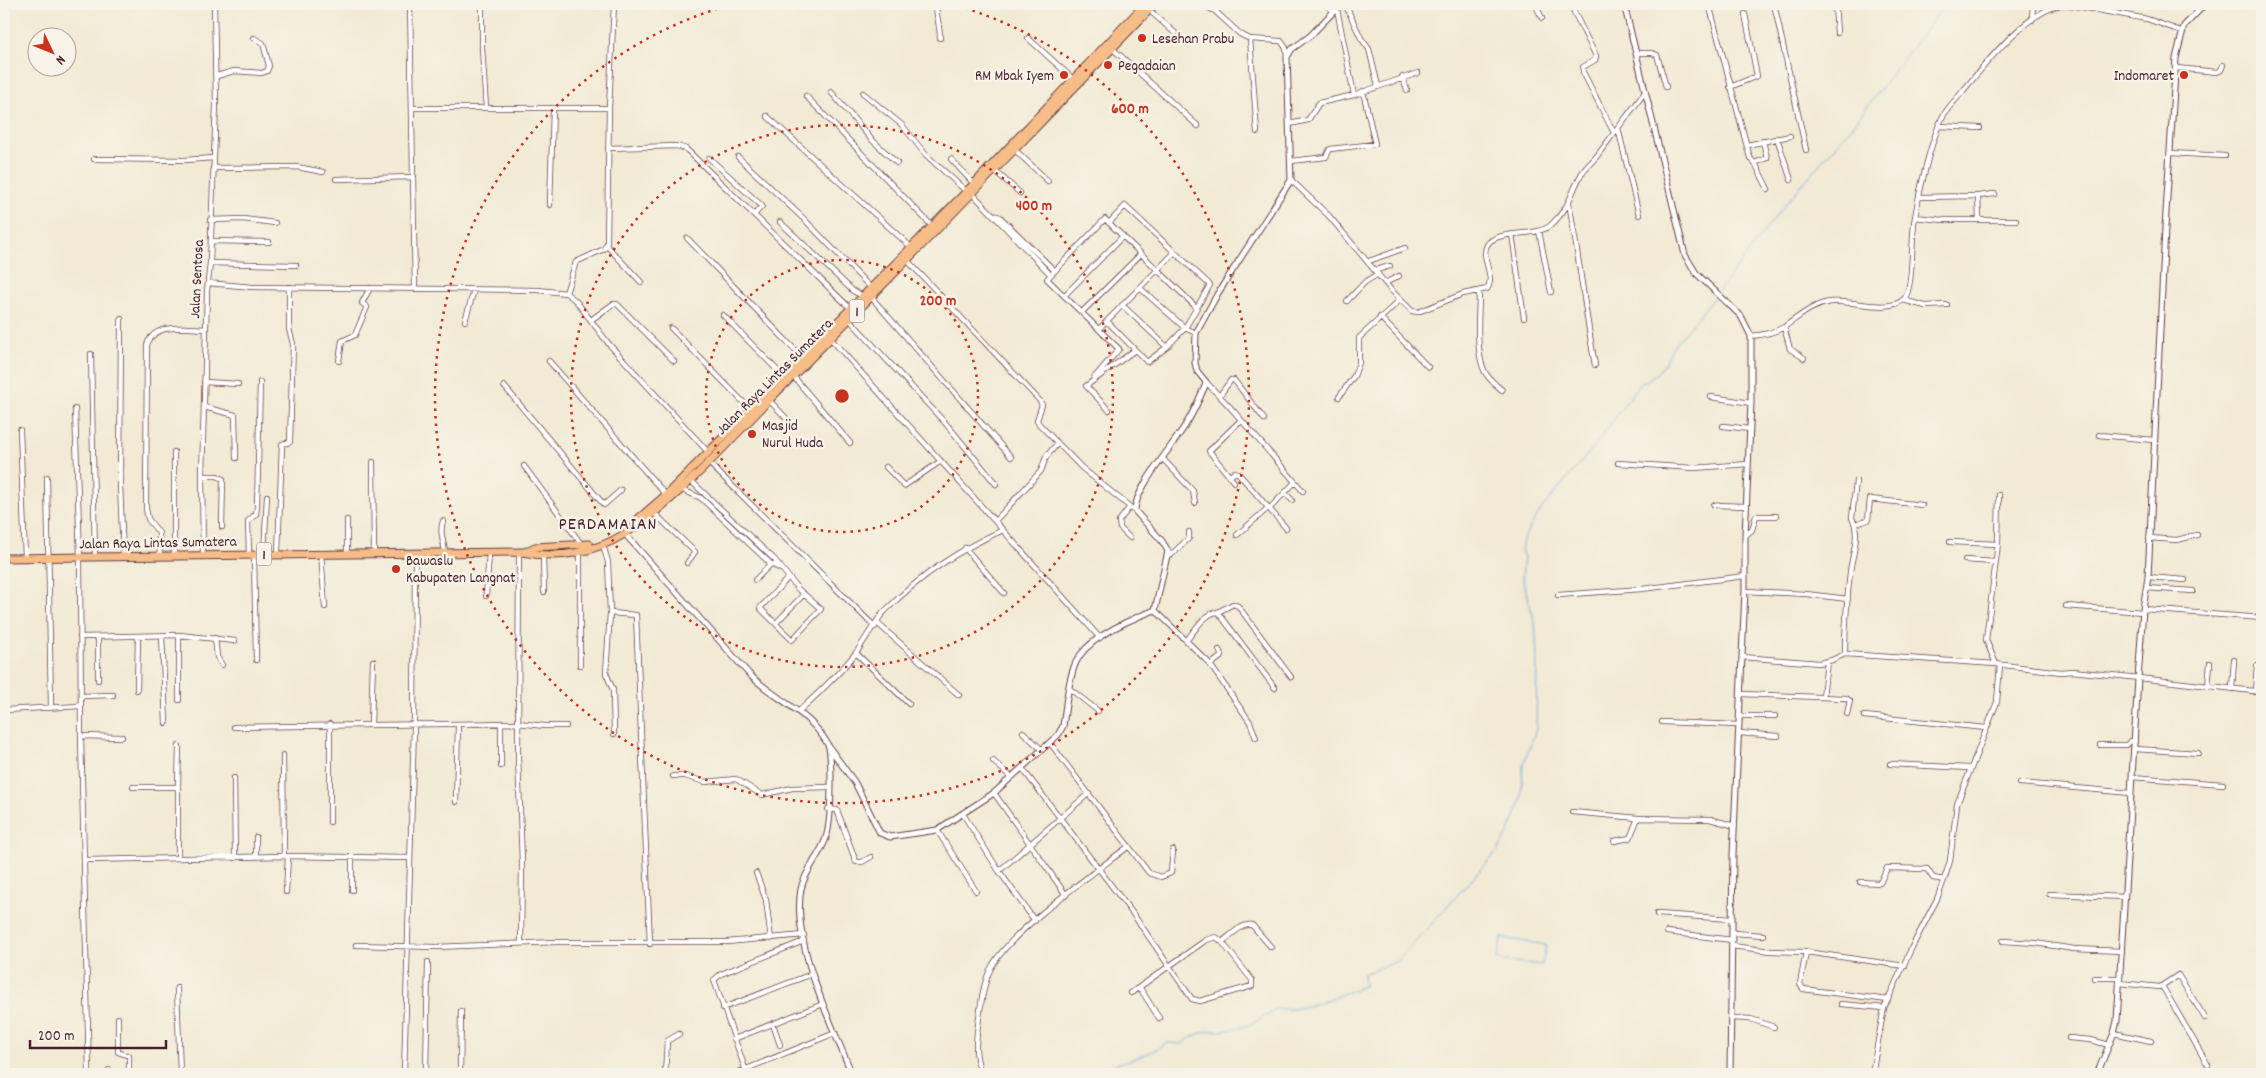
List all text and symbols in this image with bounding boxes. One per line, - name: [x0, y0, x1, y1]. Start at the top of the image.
- north arrow: [28, 28, 78, 78]
- place label: Lesehan Prabu: [1152, 29, 1234, 51]
- marker: Lesehan Prabu: [1136, 32, 1148, 44]
- text: N: [50, 50, 70, 69]
- place label: Pegadaian: [1118, 56, 1176, 78]
- marker: Pegadaian: [1102, 59, 1114, 71]
- place label: RM Mbak Iyem: [975, 66, 1054, 88]
- place label: Indomaret: [2114, 66, 2174, 88]
- marker: RM Mbak Iyem: [1058, 69, 1070, 81]
- marker: Indomaret: [2178, 69, 2190, 81]
- text: 600 m: [1111, 99, 1149, 121]
- text: 400 m: [1016, 196, 1052, 218]
- street label: Jalan Sentosa: [185, 238, 211, 319]
- text: 200 m: [920, 291, 956, 313]
- road number: 1: [850, 300, 864, 322]
- street label: Jalan Raya Lintas Sumatera: [712, 313, 840, 441]
- centre of rings: [833, 387, 851, 405]
- place label: Masjid Nurul Huda: [762, 416, 824, 455]
- marker: Masjid Nurul Huda: [746, 428, 758, 440]
- district label: PERDAMAIAN: [559, 513, 657, 538]
- street label: Jalan Raya Lintas Sumatera: [79, 532, 238, 556]
- road number: 1: [256, 542, 272, 566]
- place label: Bawaslu Kabupaten Langnat: [406, 551, 516, 590]
- marker: Bawaslu Kabupaten Langnat: [390, 563, 402, 575]
- scale bar: [30, 1018, 166, 1050]
- text: 200 m: [38, 1026, 75, 1048]

